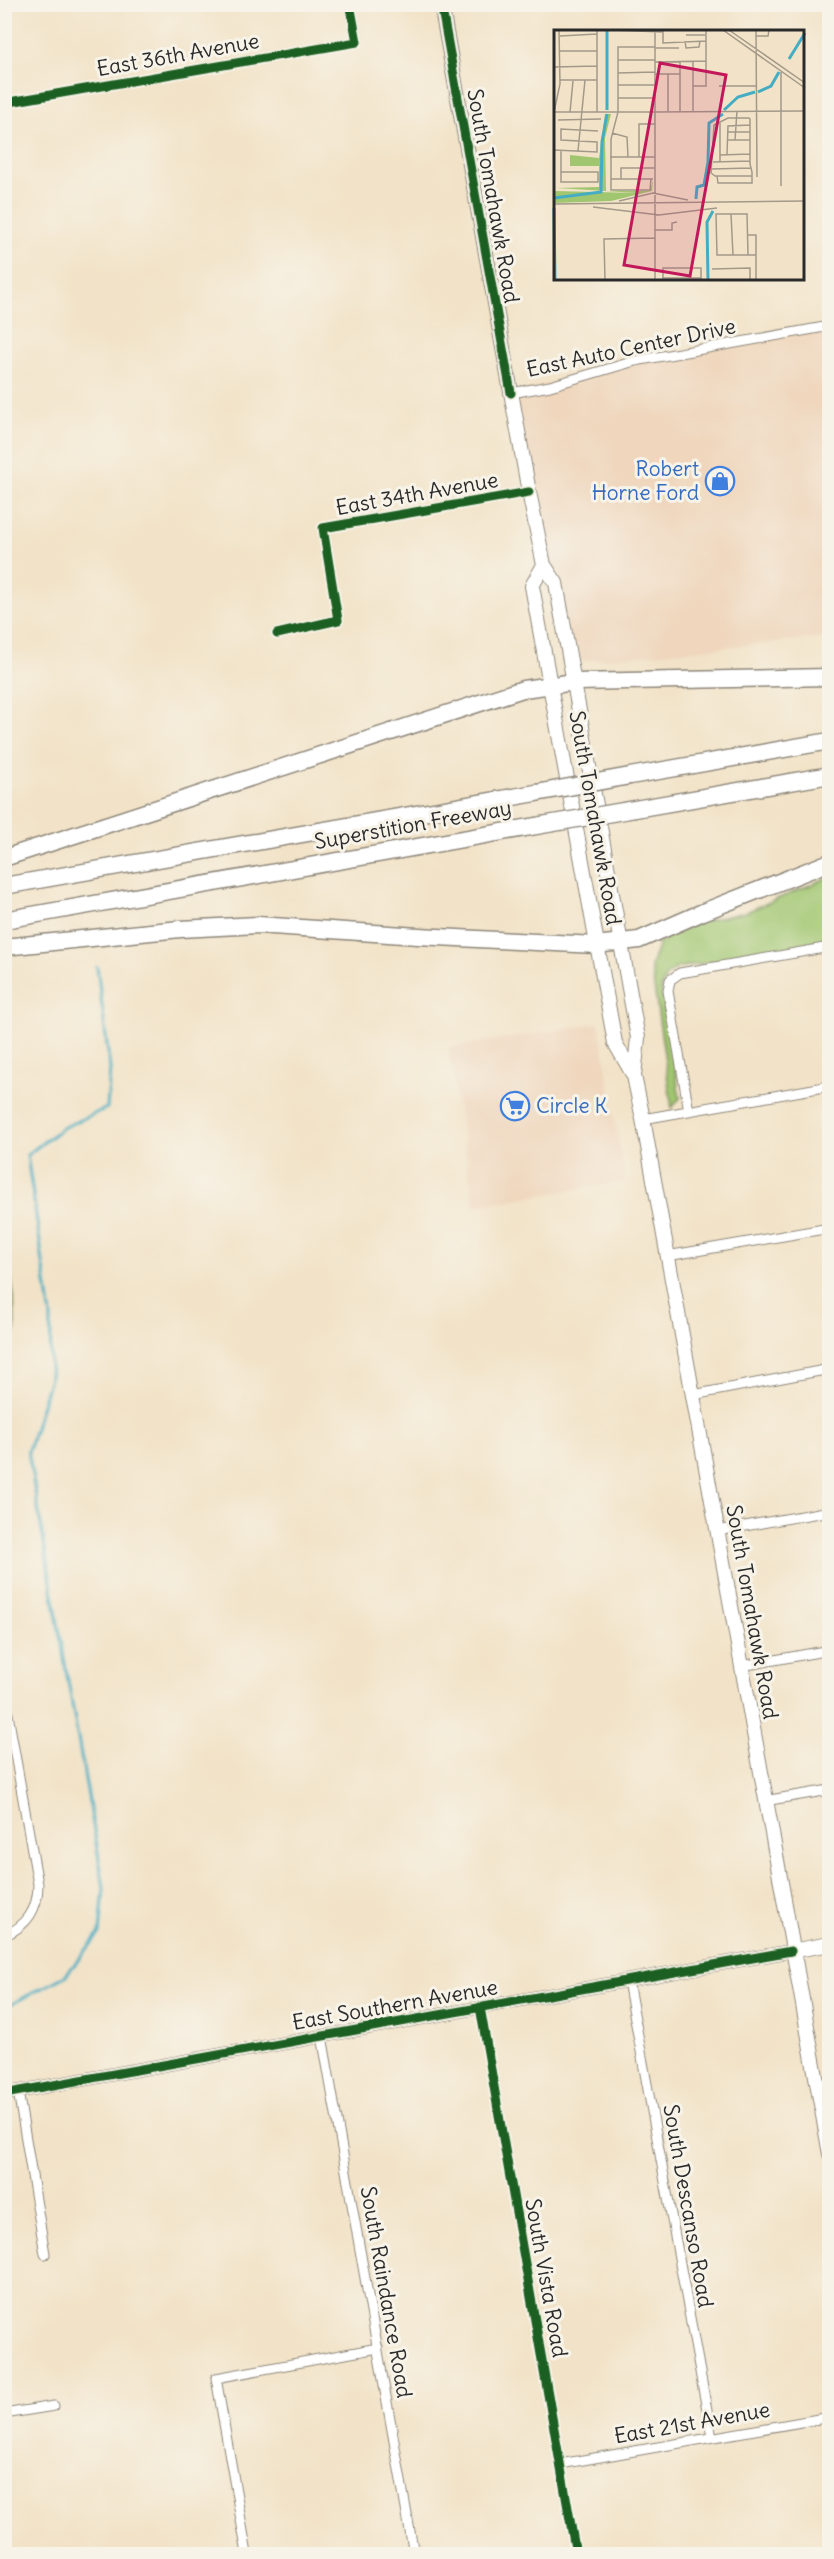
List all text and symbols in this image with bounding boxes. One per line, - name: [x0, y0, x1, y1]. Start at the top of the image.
- street label: East 36th Avenue: [95, 27, 261, 82]
- inset map: [554, 30, 804, 280]
- street label: South Tomahawk Road: [461, 87, 526, 305]
- street label: East Auto Center Drive: [524, 312, 738, 383]
- place label: Robert Horne Ford: [592, 455, 699, 506]
- shop icon: Robert Horne Ford: [704, 465, 736, 497]
- street label: East 34th Avenue: [334, 466, 500, 521]
- street label: South Tomahawk Road: [563, 709, 628, 927]
- street label: Superstition Freeway: [312, 794, 514, 855]
- supermarket icon: Circle K: [499, 1090, 531, 1122]
- place label: Circle K: [536, 1092, 608, 1119]
- street label: South Tomahawk Road: [720, 1503, 785, 1721]
- street label: East Southern Avenue: [290, 1973, 500, 2036]
- street label: South Descanso Road: [657, 2102, 720, 2310]
- street label: South Raindance Road: [355, 2184, 418, 2400]
- street label: South Vista Road: [519, 2196, 574, 2359]
- street label: East 21st Avenue: [612, 2396, 772, 2449]

